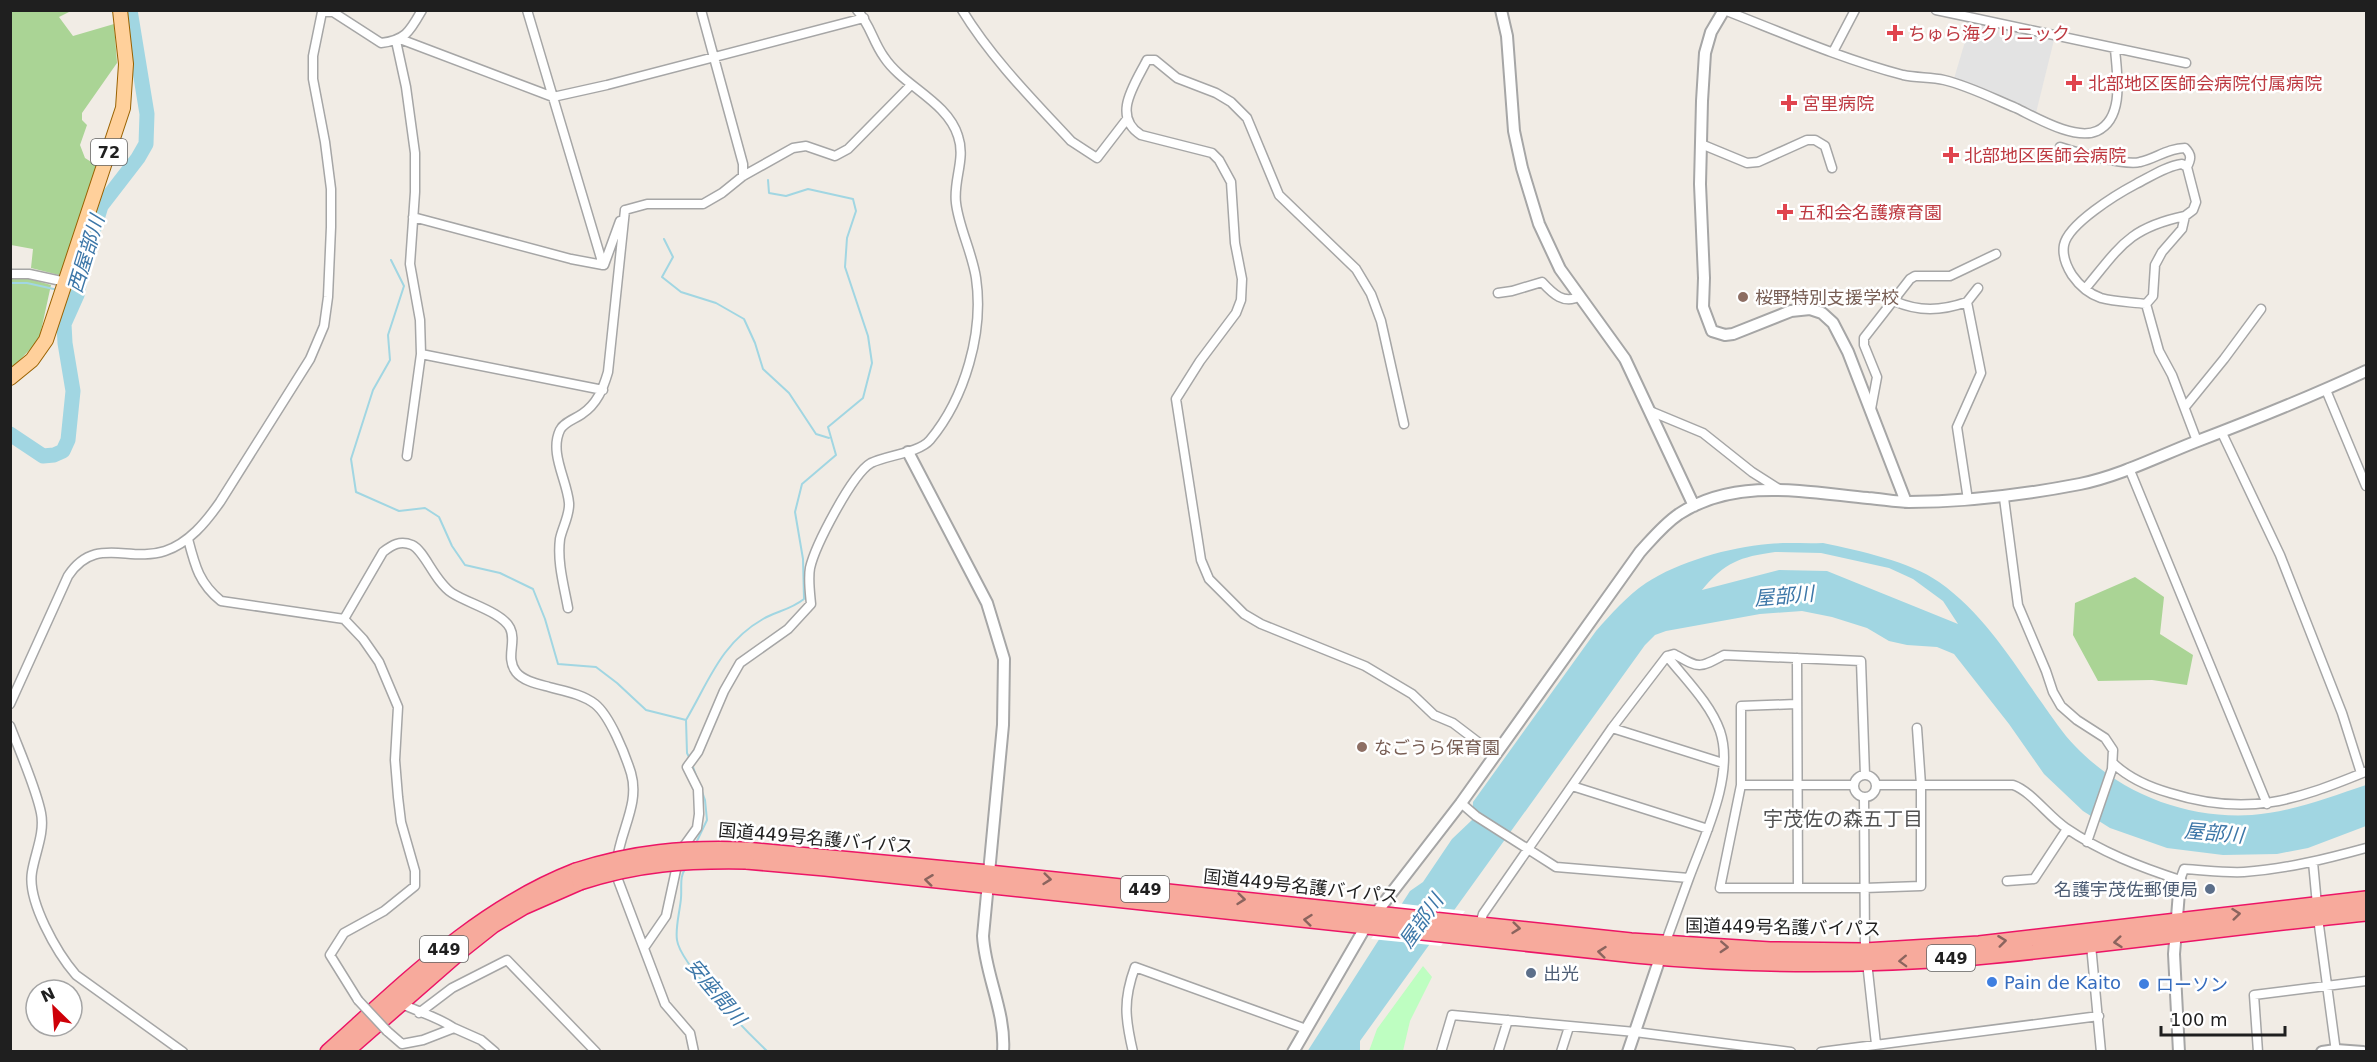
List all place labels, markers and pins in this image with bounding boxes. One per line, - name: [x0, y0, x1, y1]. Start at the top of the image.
- place label: ちゅら海クリニック: [1908, 23, 2070, 44]
- marker: ちゅら海クリニック: [1886, 24, 1904, 42]
- place label: 北部地区医師会病院付属病院: [2088, 73, 2322, 94]
- marker: 北部地区医師会病院付属病院: [2065, 74, 2083, 92]
- place label: 宮里病院: [1802, 93, 1874, 114]
- marker: 宮里病院: [1780, 94, 1798, 112]
- place label: 北部地区医師会病院: [1964, 145, 2126, 166]
- marker: 北部地区医師会病院: [1942, 146, 1960, 164]
- place label: 五和会名護療育園: [1798, 202, 1942, 223]
- marker: 五和会名護療育園: [1776, 203, 1794, 221]
- place label: 桜野特別支援学校: [1755, 287, 1899, 308]
- marker: 桜野特別支援学校: [1736, 290, 1750, 304]
- place label: なごうら保育園: [1374, 737, 1500, 758]
- marker: なごうら保育園: [1355, 740, 1369, 754]
- place label: 名護宇茂佐郵便局: [2054, 879, 2198, 900]
- marker: 名護宇茂佐郵便局: [2203, 882, 2217, 896]
- place label: 出光: [1543, 963, 1579, 984]
- marker: 出光: [1524, 966, 1538, 980]
- place label: Pain de Kaito: [2004, 972, 2121, 993]
- place label: ローソン: [2156, 974, 2228, 995]
- marker: Pain de Kaito: [1985, 975, 1999, 989]
- marker: ローソン: [2137, 977, 2151, 991]

